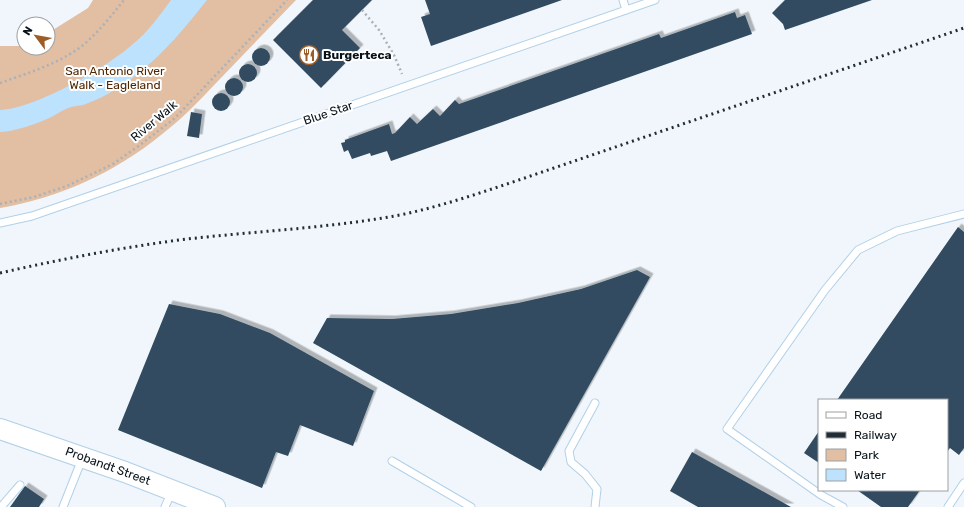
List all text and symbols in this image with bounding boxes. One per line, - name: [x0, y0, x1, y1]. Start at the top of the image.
- north arrow: [16, 16, 56, 56]
- text: N: [20, 24, 36, 38]
- restaurant icon: Burgerteca: [298, 44, 320, 66]
- place label: Burgerteca: [323, 48, 392, 62]
- park label: San Antonio River Walk - Eagleland: [65, 64, 165, 92]
- street label: River Walk: [128, 97, 181, 144]
- street label: Blue Star: [302, 98, 355, 128]
- legend: [818, 399, 948, 491]
- text: Road: [854, 408, 882, 422]
- text: Railway: [854, 428, 897, 442]
- street label: Probandt Street: [64, 444, 153, 488]
- text: Park: [854, 448, 880, 462]
- text: Water: [854, 468, 886, 482]

